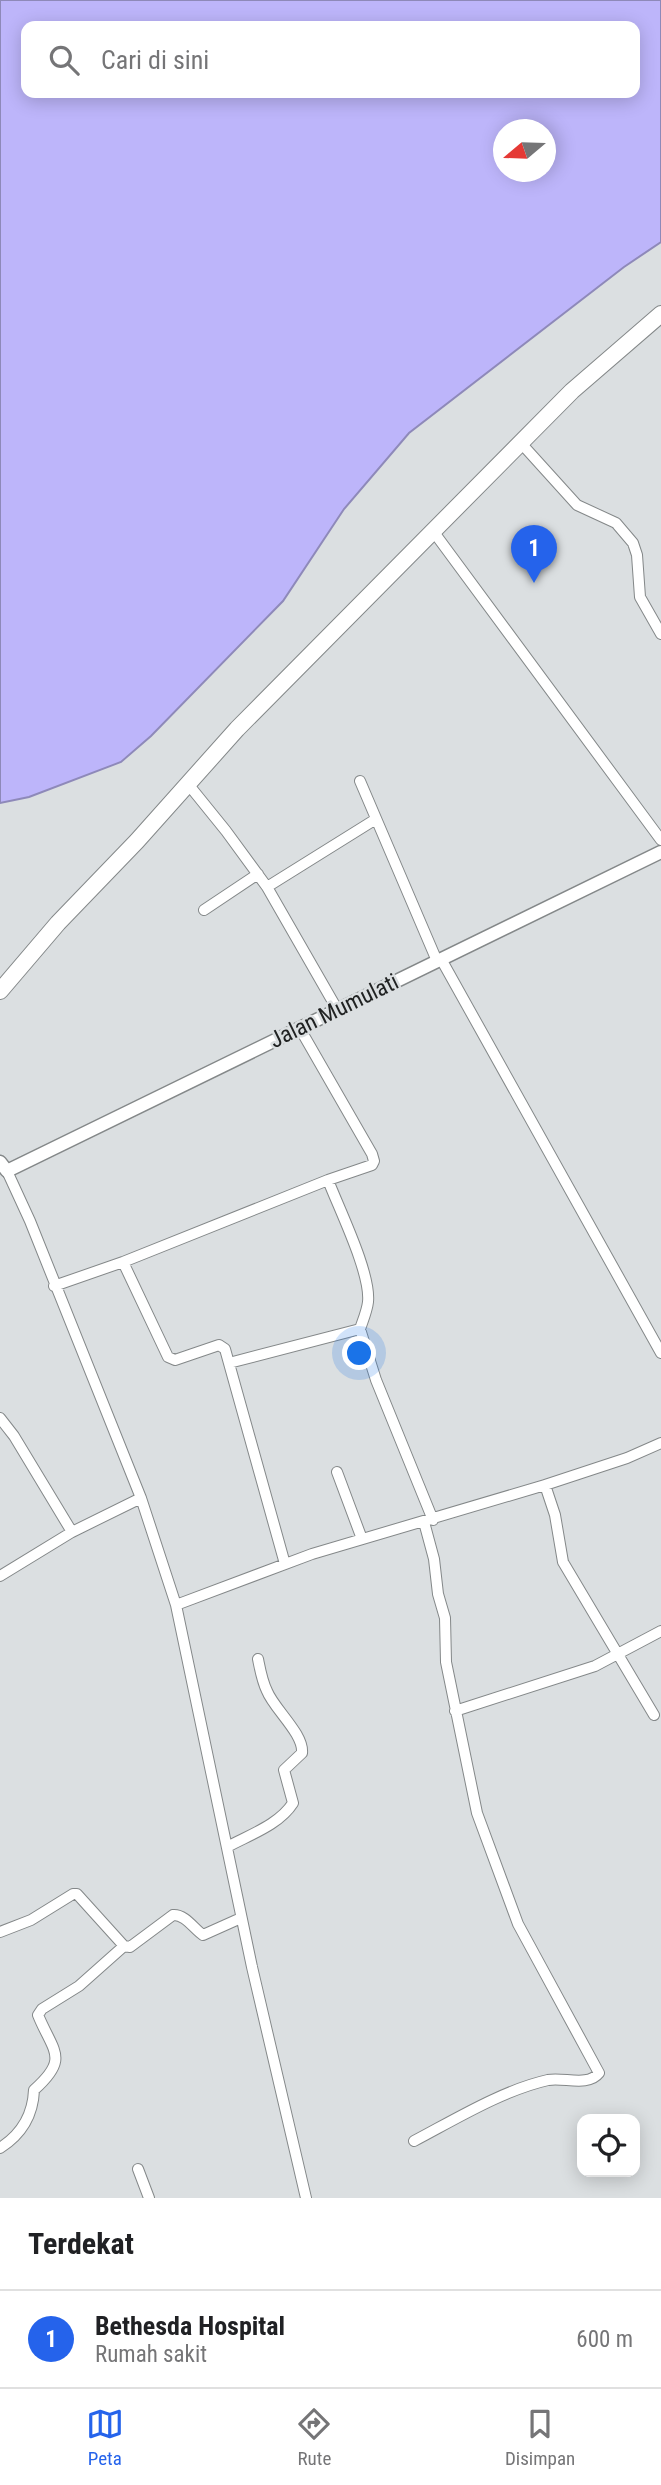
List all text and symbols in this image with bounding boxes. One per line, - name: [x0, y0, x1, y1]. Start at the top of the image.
- search box: [21, 21, 640, 98]
- icon: search: [45, 41, 83, 79]
- text: Cari di sini: [101, 45, 209, 75]
- north arrow: [493, 119, 556, 182]
- pin: 1: [511, 525, 557, 583]
- street label: Jalan Mumulati: [265, 968, 403, 1054]
- your location: [342, 1336, 376, 1370]
- map controls: [577, 2114, 640, 2177]
- button: locate: [577, 2114, 640, 2177]
- text: Terdekat: [28, 2226, 134, 2261]
- text: Bethesda Hospital: [95, 2311, 285, 2341]
- text: 1: [45, 2326, 57, 2353]
- text: 600 m: [576, 2326, 633, 2353]
- text: Rumah sakit: [95, 2341, 207, 2368]
- tab: Peta: [86, 2405, 124, 2470]
- tab: Rute: [295, 2405, 333, 2470]
- tab: Disimpan: [505, 2405, 575, 2470]

